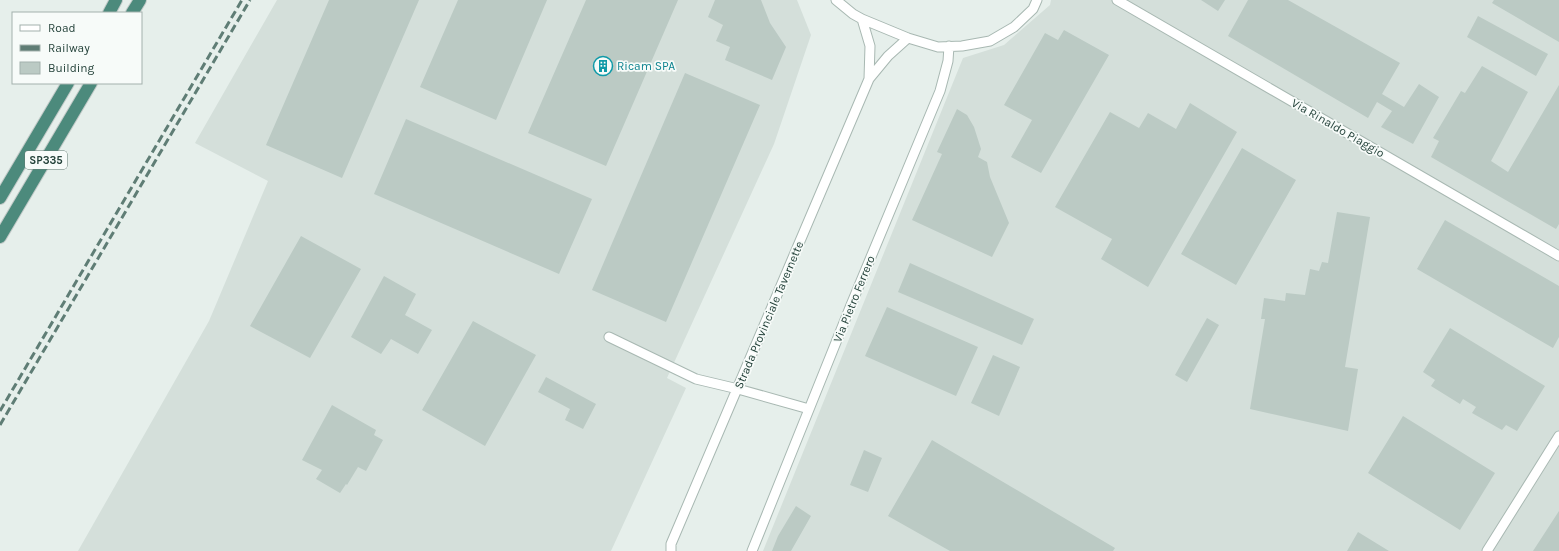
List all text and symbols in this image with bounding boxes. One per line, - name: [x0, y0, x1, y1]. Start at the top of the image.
- legend: [12, 12, 142, 84]
- text: Road: [48, 21, 76, 35]
- text: Railway: [48, 41, 90, 55]
- building icon: Ricam SPA: [592, 55, 614, 77]
- place label: Ricam SPA: [617, 59, 675, 73]
- text: Building: [48, 61, 95, 75]
- street label: Via Rinaldo Piaggio: [1289, 96, 1387, 160]
- road number: SP335: [25, 151, 67, 169]
- street label: Strada Provinciale Tavernette: [731, 239, 807, 391]
- street label: Via Pietro Ferrero: [830, 254, 878, 344]

